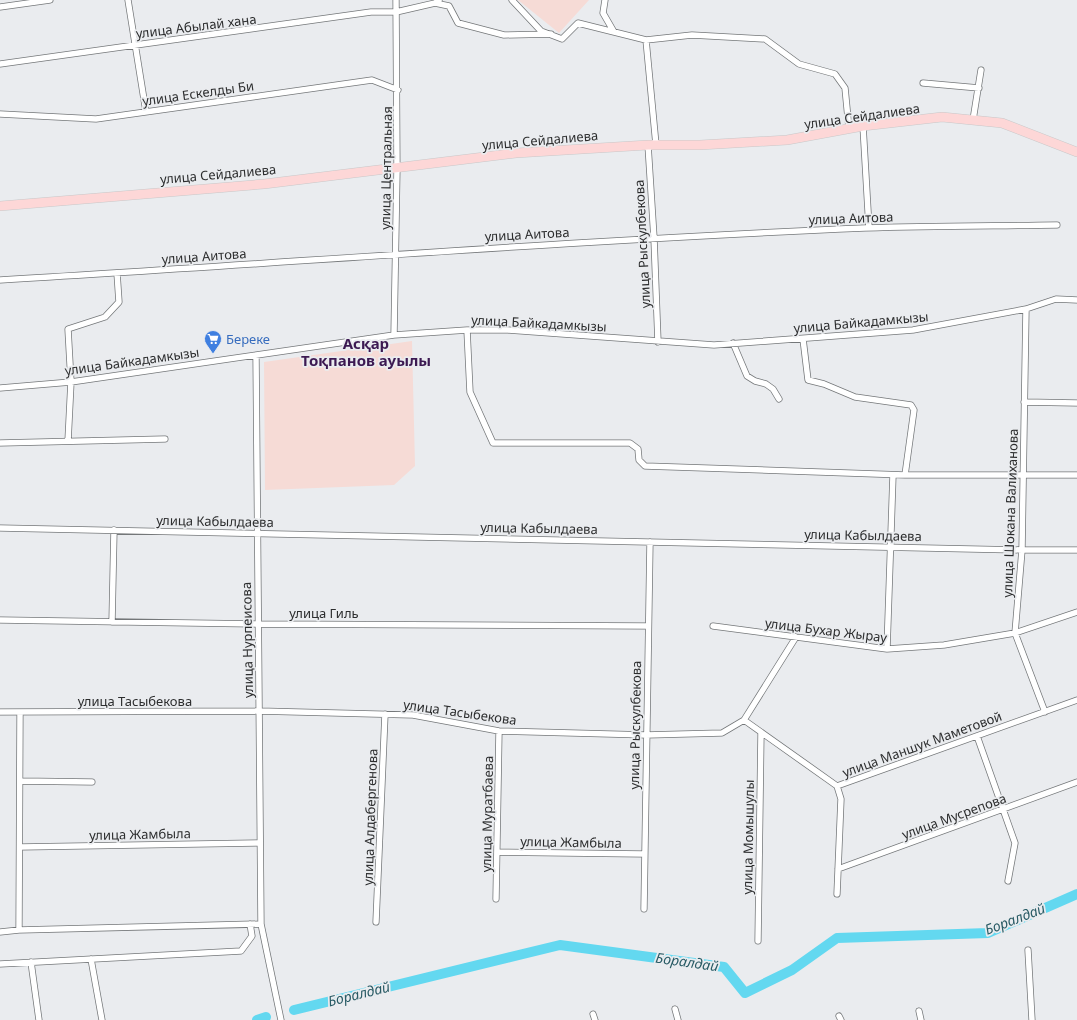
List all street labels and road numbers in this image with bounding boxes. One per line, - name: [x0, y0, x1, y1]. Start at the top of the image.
- street label: улица Абылай хана: [135, 10, 257, 42]
- street label: улица Ескелды Би: [141, 76, 255, 110]
- street label: улица Сейдалиева: [803, 99, 921, 133]
- street label: улица Центральная: [376, 106, 396, 230]
- street label: улица Сейдалиева: [481, 126, 599, 154]
- street label: улица Сейдалиева: [159, 160, 277, 188]
- street label: улица Рыскулбекова: [630, 179, 654, 309]
- street label: улица Аитова: [808, 208, 894, 228]
- street label: улица Аитова: [484, 223, 570, 245]
- street label: улица Аитова: [161, 244, 247, 268]
- street label: улица Байкадамкызы: [793, 307, 929, 337]
- street label: улица Байкадамкызы: [471, 310, 607, 336]
- street label: улица Байкадамкызы: [64, 343, 200, 379]
- street label: улица Шокана Валиханова: [998, 428, 1022, 598]
- street label: улица Кабылдаева: [156, 511, 274, 531]
- street label: улица Кабылдаева: [480, 518, 598, 538]
- street label: улица Кабылдаева: [804, 525, 922, 545]
- street label: улица Нурпеисова: [237, 582, 257, 698]
- street label: улица Гиль: [289, 604, 359, 622]
- street label: улица Бухар Жырау: [764, 614, 888, 646]
- street label: улица Рыскулбекова: [625, 660, 645, 790]
- street label: улица Тасыбекова: [78, 692, 192, 710]
- street label: улица Тасыбекова: [402, 695, 518, 729]
- street label: улица Маншук Маметовой: [840, 707, 1004, 781]
- street label: улица Алдабергенова: [359, 748, 381, 886]
- street label: улица Муратбаева: [477, 756, 497, 872]
- street label: улица Момышулы: [738, 780, 758, 894]
- street label: улица Мусрепова: [899, 789, 1009, 843]
- street label: улица Жамбыла: [89, 824, 191, 844]
- street label: улица Жамбыла: [520, 832, 622, 852]

